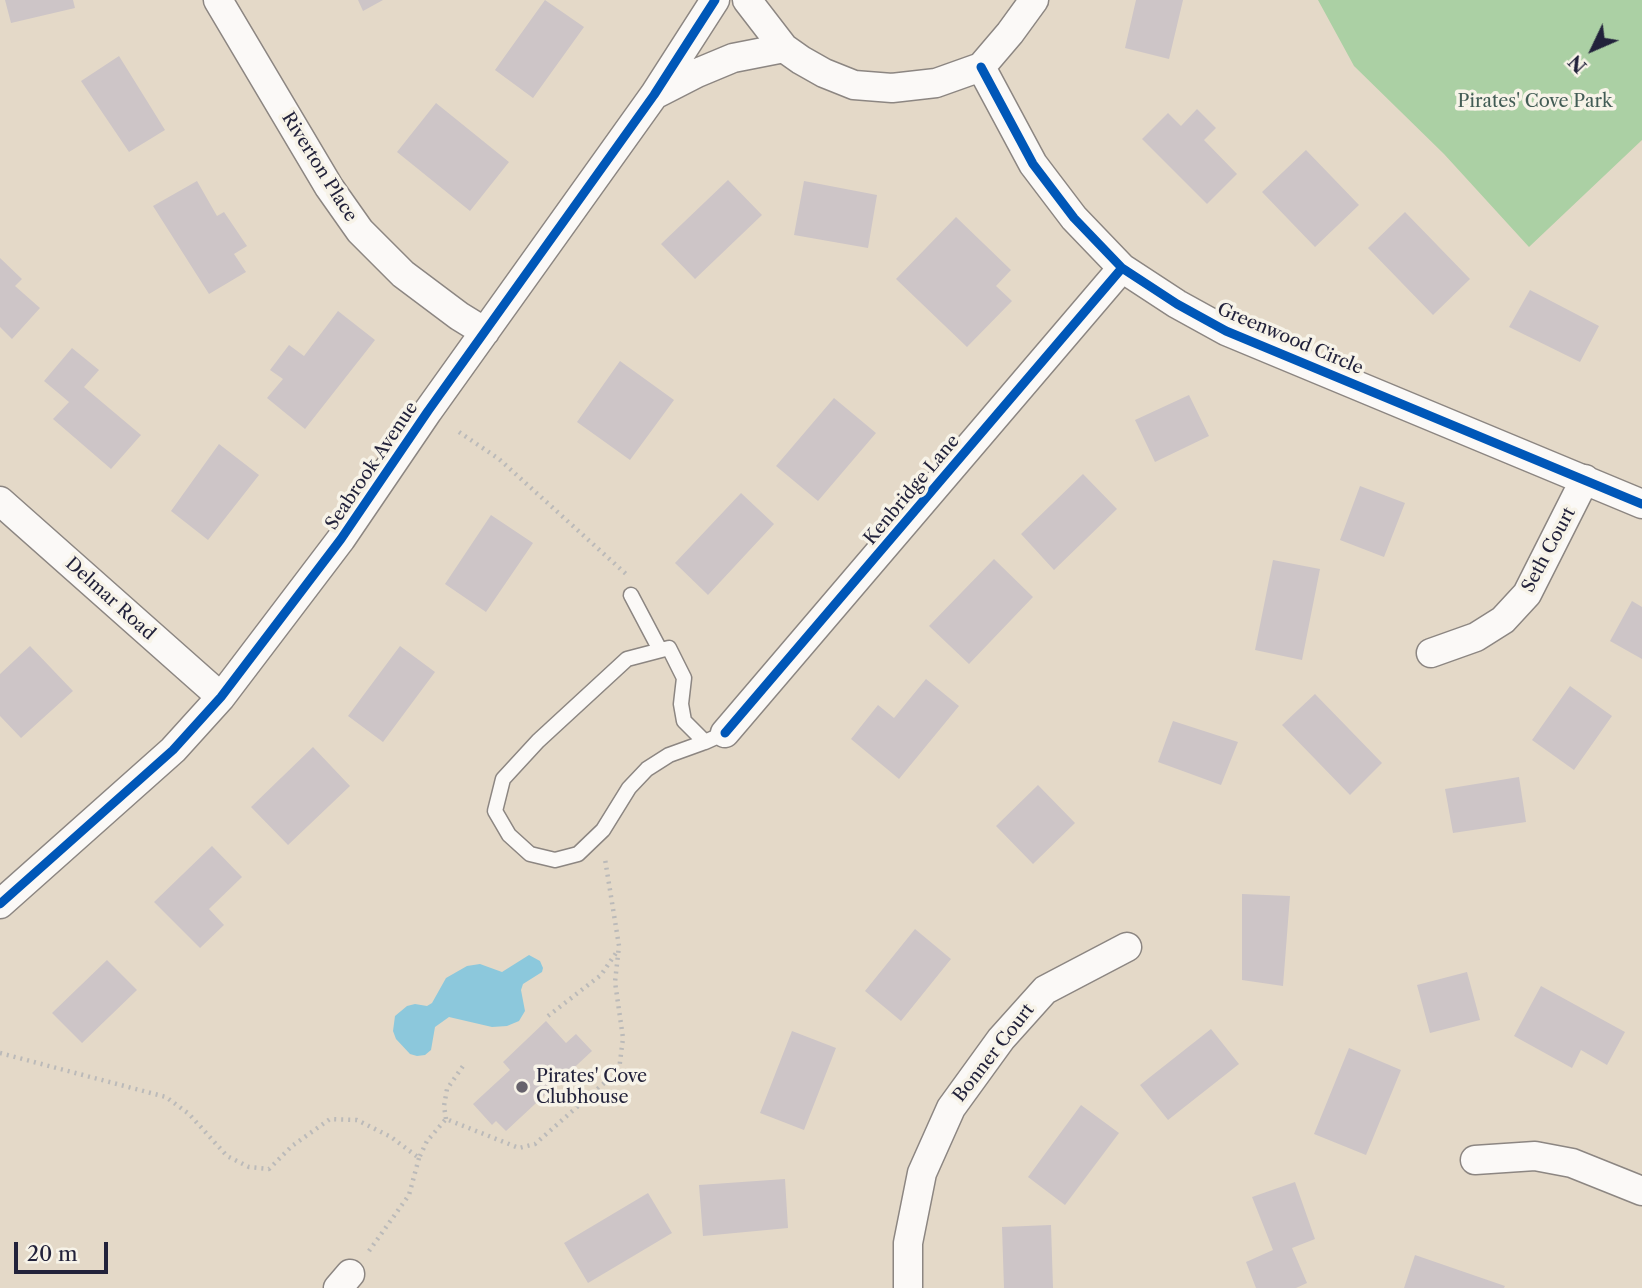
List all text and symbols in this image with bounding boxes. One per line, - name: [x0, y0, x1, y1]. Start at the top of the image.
- north arrow: [1558, 14, 1628, 84]
- text: N: [1564, 50, 1592, 78]
- park label: Pirates' Cove Park: [1458, 91, 1612, 113]
- street label: Riverton Place: [277, 108, 361, 226]
- street label: Greenwood Circle: [1214, 298, 1366, 380]
- street label: Seabrook Avenue: [321, 398, 423, 534]
- street label: Kenbridge Lane: [860, 431, 964, 549]
- street label: Seth Court: [1518, 504, 1580, 596]
- street label: Delmar Road: [61, 553, 159, 645]
- street label: Bonner Court: [949, 1000, 1039, 1106]
- place label: Pirates' Cove Clubhouse: [536, 1066, 647, 1108]
- marker: Pirates' Cove Clubhouse: [514, 1079, 530, 1095]
- scale bar: [18, 1228, 112, 1272]
- text: 20 m: [27, 1241, 78, 1266]

